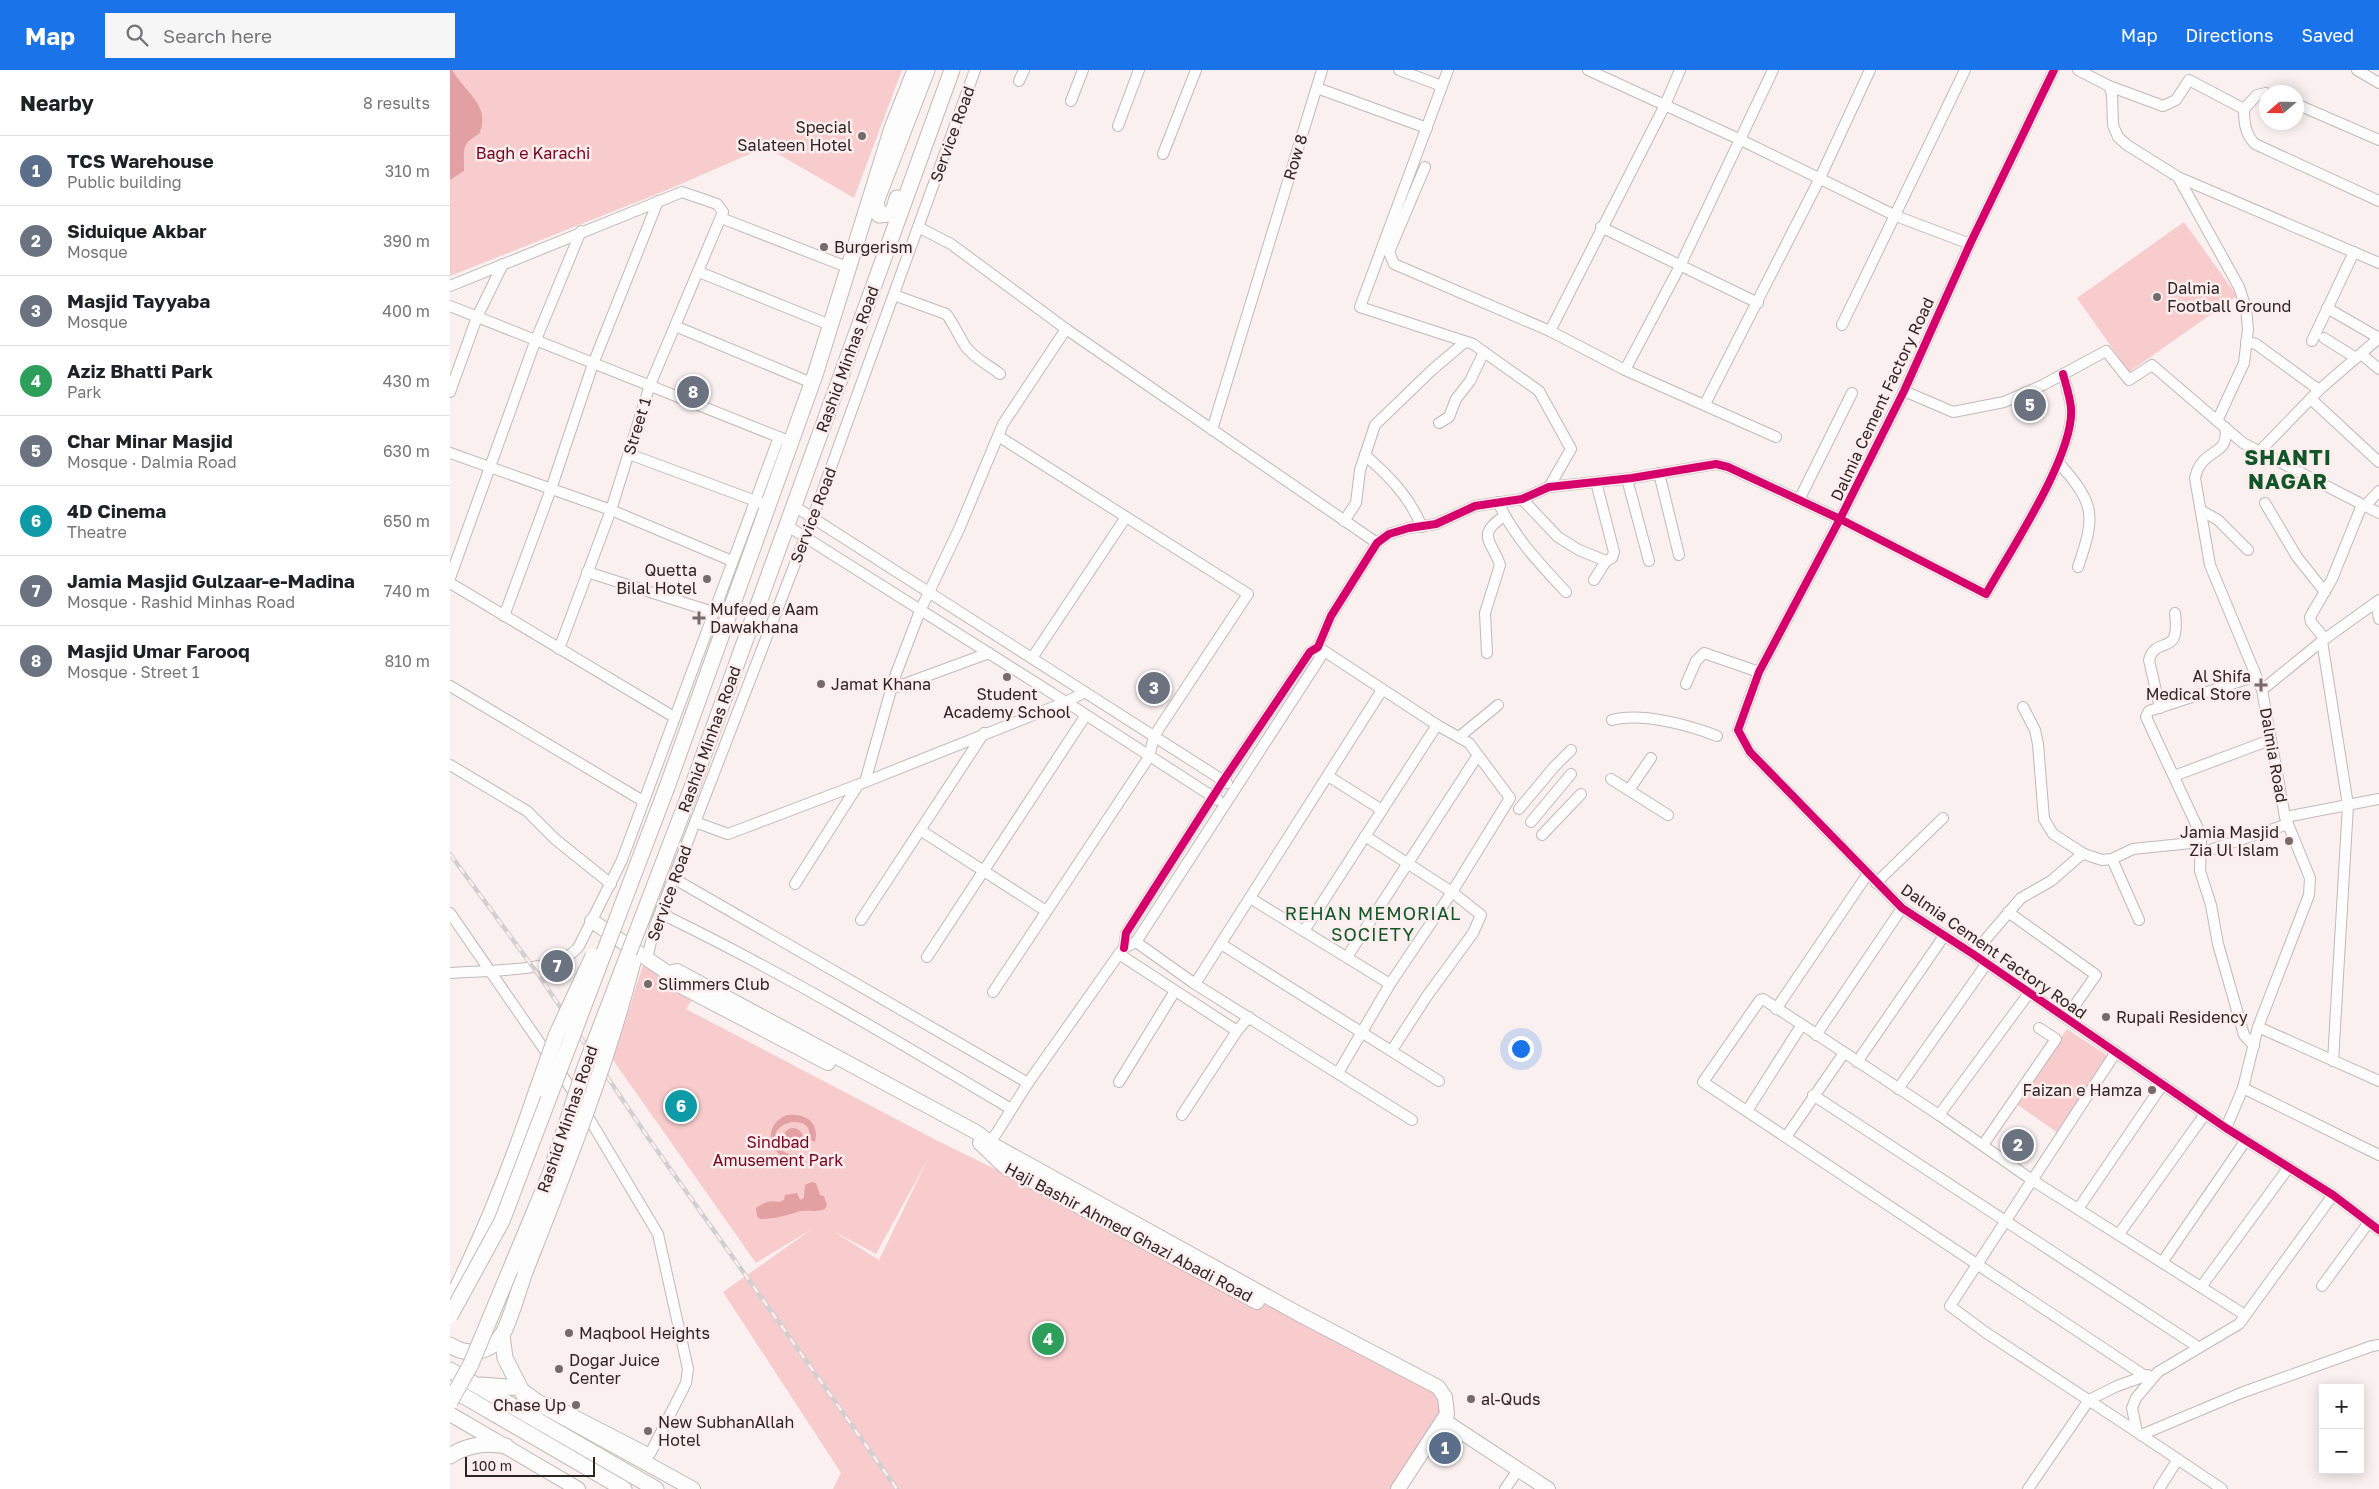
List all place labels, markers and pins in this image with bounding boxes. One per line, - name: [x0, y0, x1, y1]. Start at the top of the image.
- place label: Special Salateen Hotel: [737, 117, 852, 155]
- marker: Special Salateen Hotel: [856, 130, 868, 142]
- place label: Burgerism: [834, 237, 913, 257]
- marker: Burgerism: [818, 241, 830, 253]
- place label: Dalmia Football Ground: [2167, 278, 2291, 316]
- marker: Dalmia Football Ground: [2151, 291, 2163, 303]
- pin: 8: [677, 373, 709, 411]
- pin: 5: [2014, 386, 2046, 424]
- place label: Quetta Bilal Hotel: [616, 560, 697, 598]
- marker: Quetta Bilal Hotel: [701, 573, 713, 585]
- place label: Mufeed e Aam Dawakhana: [710, 599, 819, 637]
- marker: Mufeed e Aam Dawakhana: [692, 611, 706, 625]
- place label: Al Shifa Medical Store: [2146, 666, 2251, 704]
- pin: 3: [1138, 669, 1170, 707]
- marker: Student Academy School: [1001, 671, 1013, 683]
- place label: Jamat Khana: [831, 674, 931, 694]
- marker: Jamat Khana: [815, 678, 827, 690]
- marker: Al Shifa Medical Store: [2255, 679, 2267, 691]
- place label: Student Academy School: [943, 684, 1071, 722]
- place label: Jamia Masjid Zia Ul Islam: [2180, 822, 2279, 860]
- marker: Jamia Masjid Zia Ul Islam: [2283, 835, 2295, 847]
- pin: 7: [541, 947, 573, 985]
- place label: Slimmers Club: [658, 974, 770, 994]
- marker: Slimmers Club: [642, 978, 654, 990]
- place label: Rupali Residency: [2116, 1007, 2248, 1027]
- marker: Rupali Residency: [2100, 1011, 2112, 1023]
- place label: Faizan e Hamza: [2023, 1080, 2142, 1100]
- marker: Faizan e Hamza: [2146, 1084, 2158, 1096]
- pin: 6: [665, 1087, 697, 1125]
- pin: 2: [2002, 1126, 2034, 1164]
- pin: 4: [1032, 1320, 1064, 1358]
- place label: Maqbool Heights: [579, 1323, 710, 1343]
- marker: Maqbool Heights: [563, 1327, 575, 1339]
- place label: Dogar Juice Center: [569, 1350, 660, 1388]
- marker: Dogar Juice Center: [553, 1363, 565, 1375]
- place label: al-Quds: [1481, 1389, 1540, 1409]
- marker: al-Quds: [1465, 1393, 1477, 1405]
- place label: Chase Up: [493, 1395, 566, 1415]
- marker: Chase Up: [570, 1399, 582, 1411]
- place label: New SubhanAllah Hotel: [658, 1412, 794, 1450]
- marker: New SubhanAllah Hotel: [642, 1425, 654, 1437]
- pin: 1: [1429, 1429, 1461, 1467]

